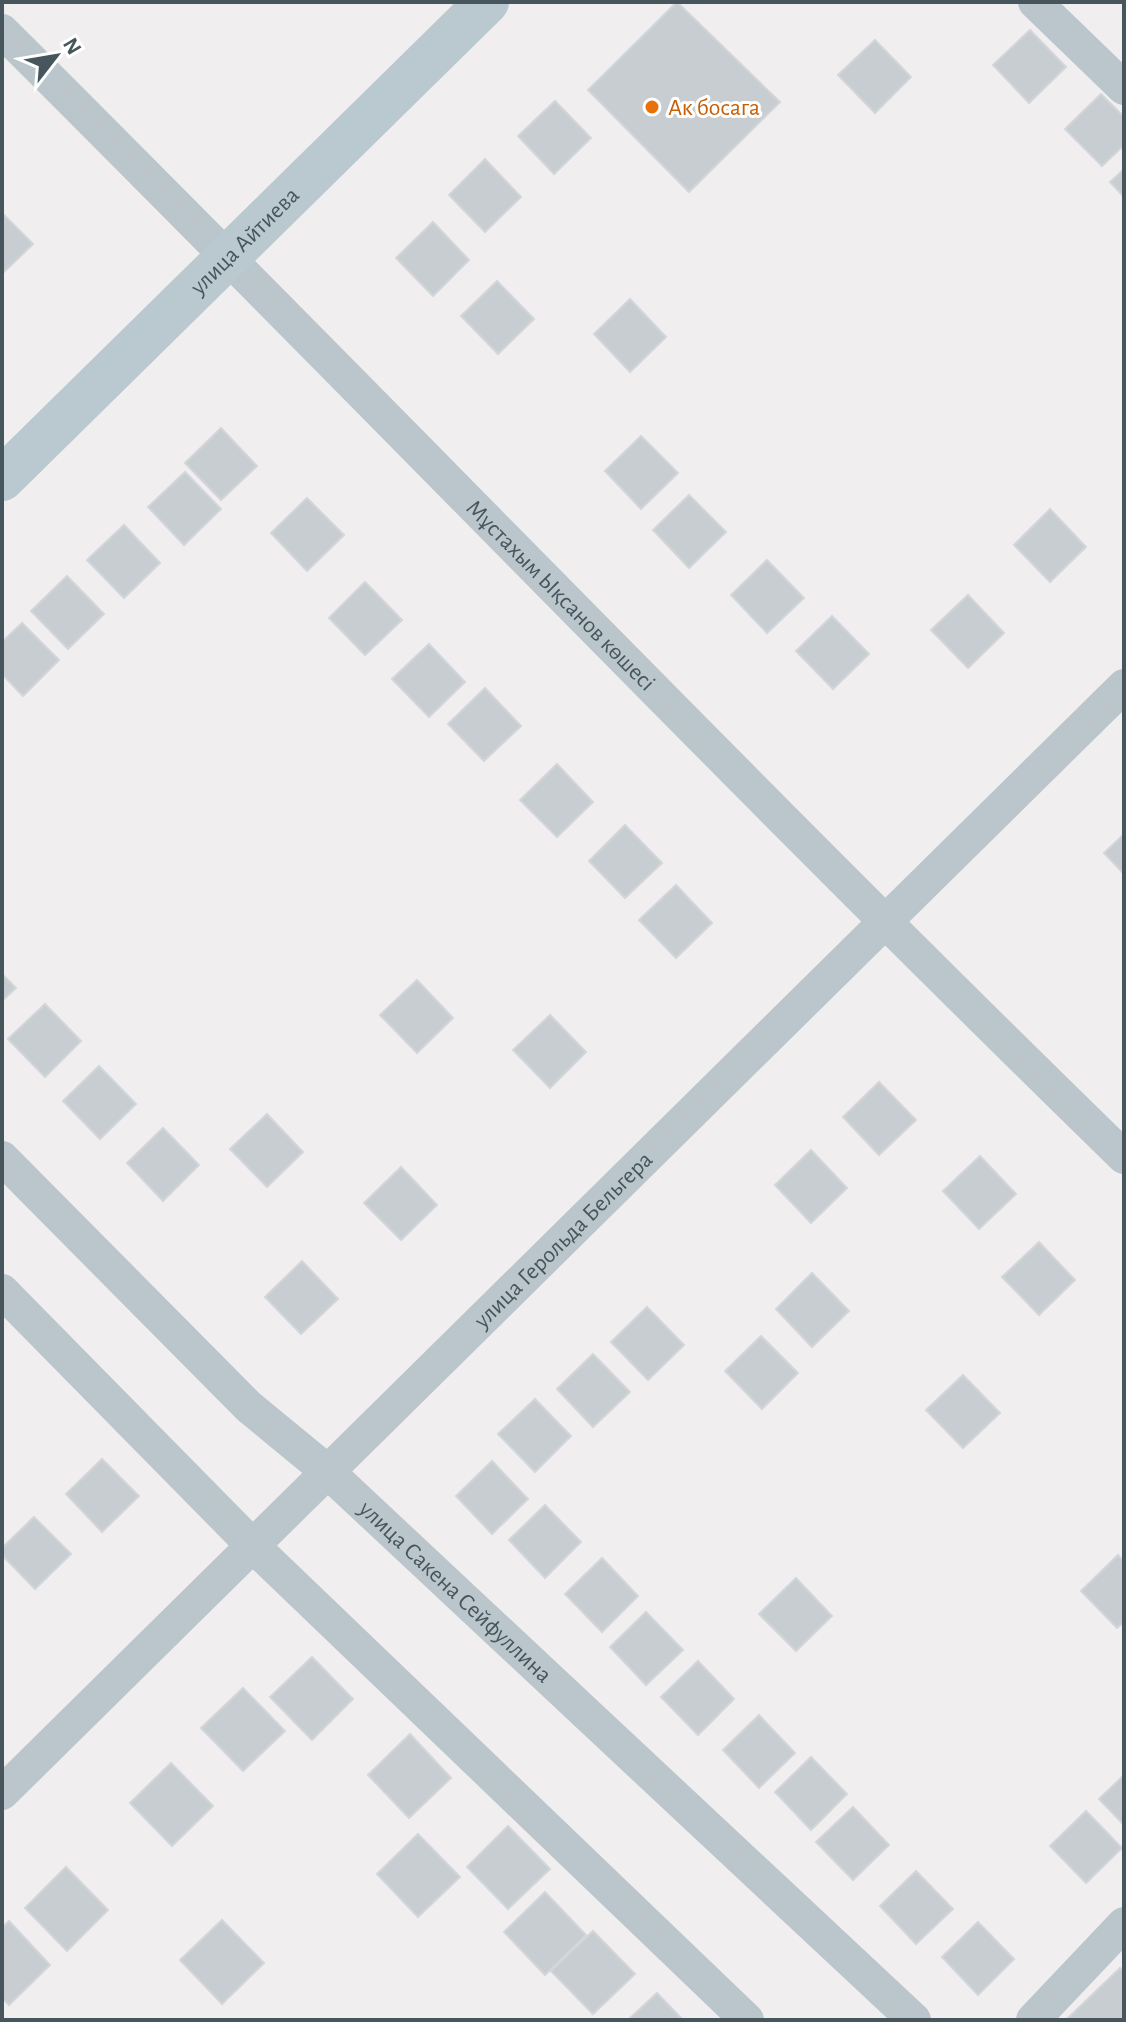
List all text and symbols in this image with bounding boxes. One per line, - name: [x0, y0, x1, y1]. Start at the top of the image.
- north arrow: [16, 16, 96, 96]
- text: N: [59, 34, 86, 58]
- place label: Ак босага: [668, 96, 760, 120]
- marker: Ак босага: [643, 98, 661, 116]
- street label: улица Айтиева: [185, 183, 304, 300]
- street label: Мұстахым Ықсанов көшесі: [461, 496, 659, 696]
- street label: улица Герольда Бельгера: [469, 1148, 657, 1334]
- street label: улица Сакена Сейфуллина: [353, 1496, 556, 1688]

